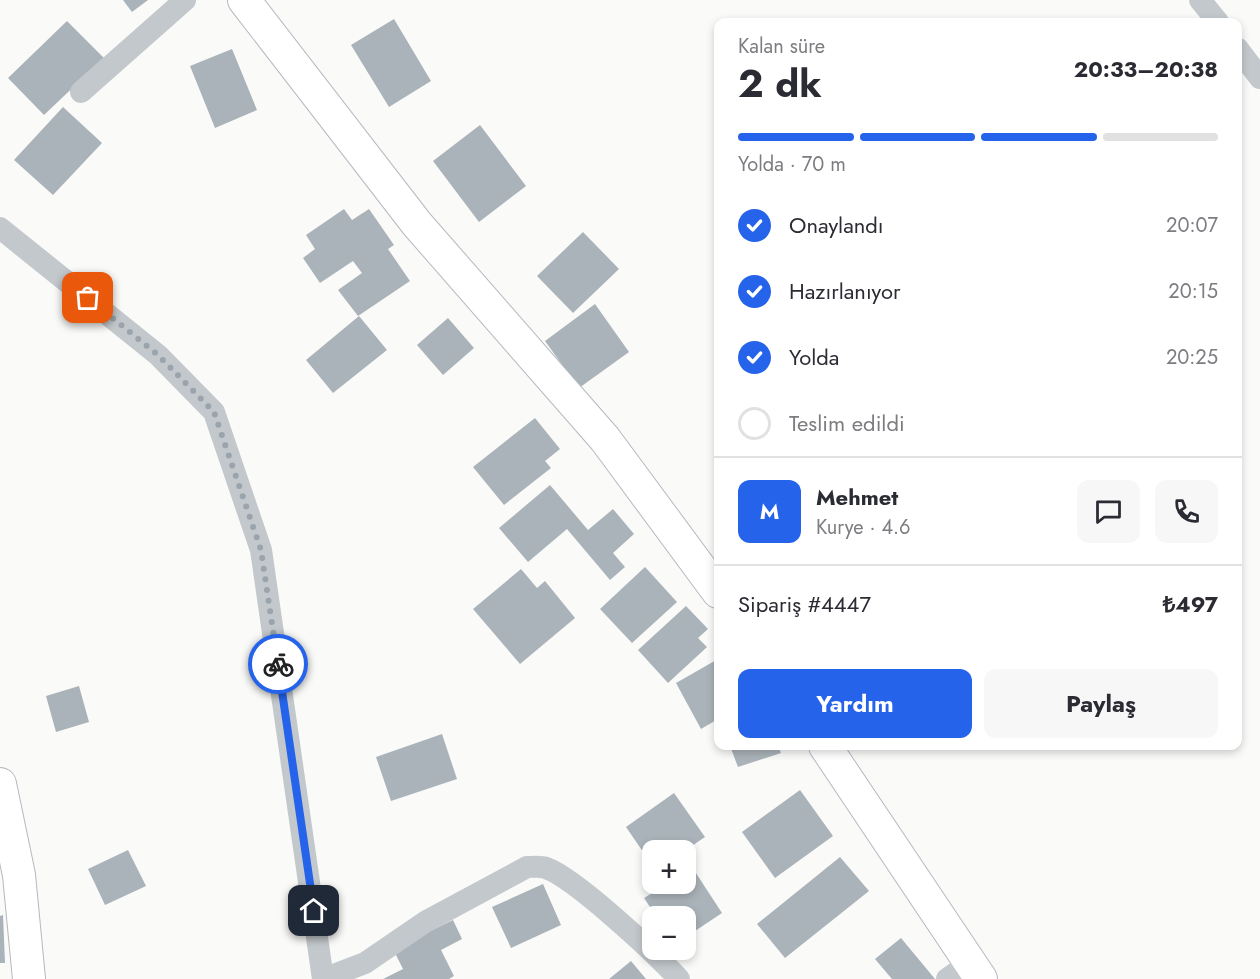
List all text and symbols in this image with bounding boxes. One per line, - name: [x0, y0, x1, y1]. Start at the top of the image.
- text: Kalan süre: [738, 32, 825, 61]
- text: 20:33–20:38: [1074, 53, 1218, 85]
- text: 2 dk: [738, 55, 822, 112]
- text: Yolda · 70 m: [738, 150, 846, 179]
- icon: check: [738, 209, 771, 242]
- text: Onaylandı: [789, 209, 884, 241]
- text: 20:07: [1166, 211, 1218, 240]
- pin: [62, 272, 113, 323]
- icon: check: [738, 275, 771, 308]
- text: Hazırlanıyor: [789, 275, 901, 307]
- text: 20:15: [1168, 277, 1218, 306]
- icon: bag: [71, 281, 104, 314]
- icon: check: [738, 341, 771, 374]
- text: Yolda: [789, 341, 839, 373]
- text: 20:25: [1166, 343, 1218, 372]
- text: Teslim edildi: [789, 407, 905, 439]
- button: chat: [1077, 480, 1140, 543]
- button: phone: [1155, 480, 1218, 543]
- text: Mehmet: [816, 481, 898, 513]
- text: M: [760, 495, 779, 527]
- text: Kurye · 4.6: [816, 513, 911, 542]
- text: Sipariş #4447: [738, 588, 871, 620]
- text: ₺497: [1163, 588, 1218, 620]
- courier: [248, 634, 308, 694]
- icon: bike: [262, 648, 295, 681]
- button: Yardım: [738, 669, 972, 738]
- button: Paylaş: [984, 669, 1218, 738]
- map controls: [642, 840, 696, 960]
- button: +: [642, 840, 696, 894]
- pin: [288, 885, 339, 936]
- icon: home: [297, 894, 330, 927]
- button: −: [642, 906, 696, 960]

